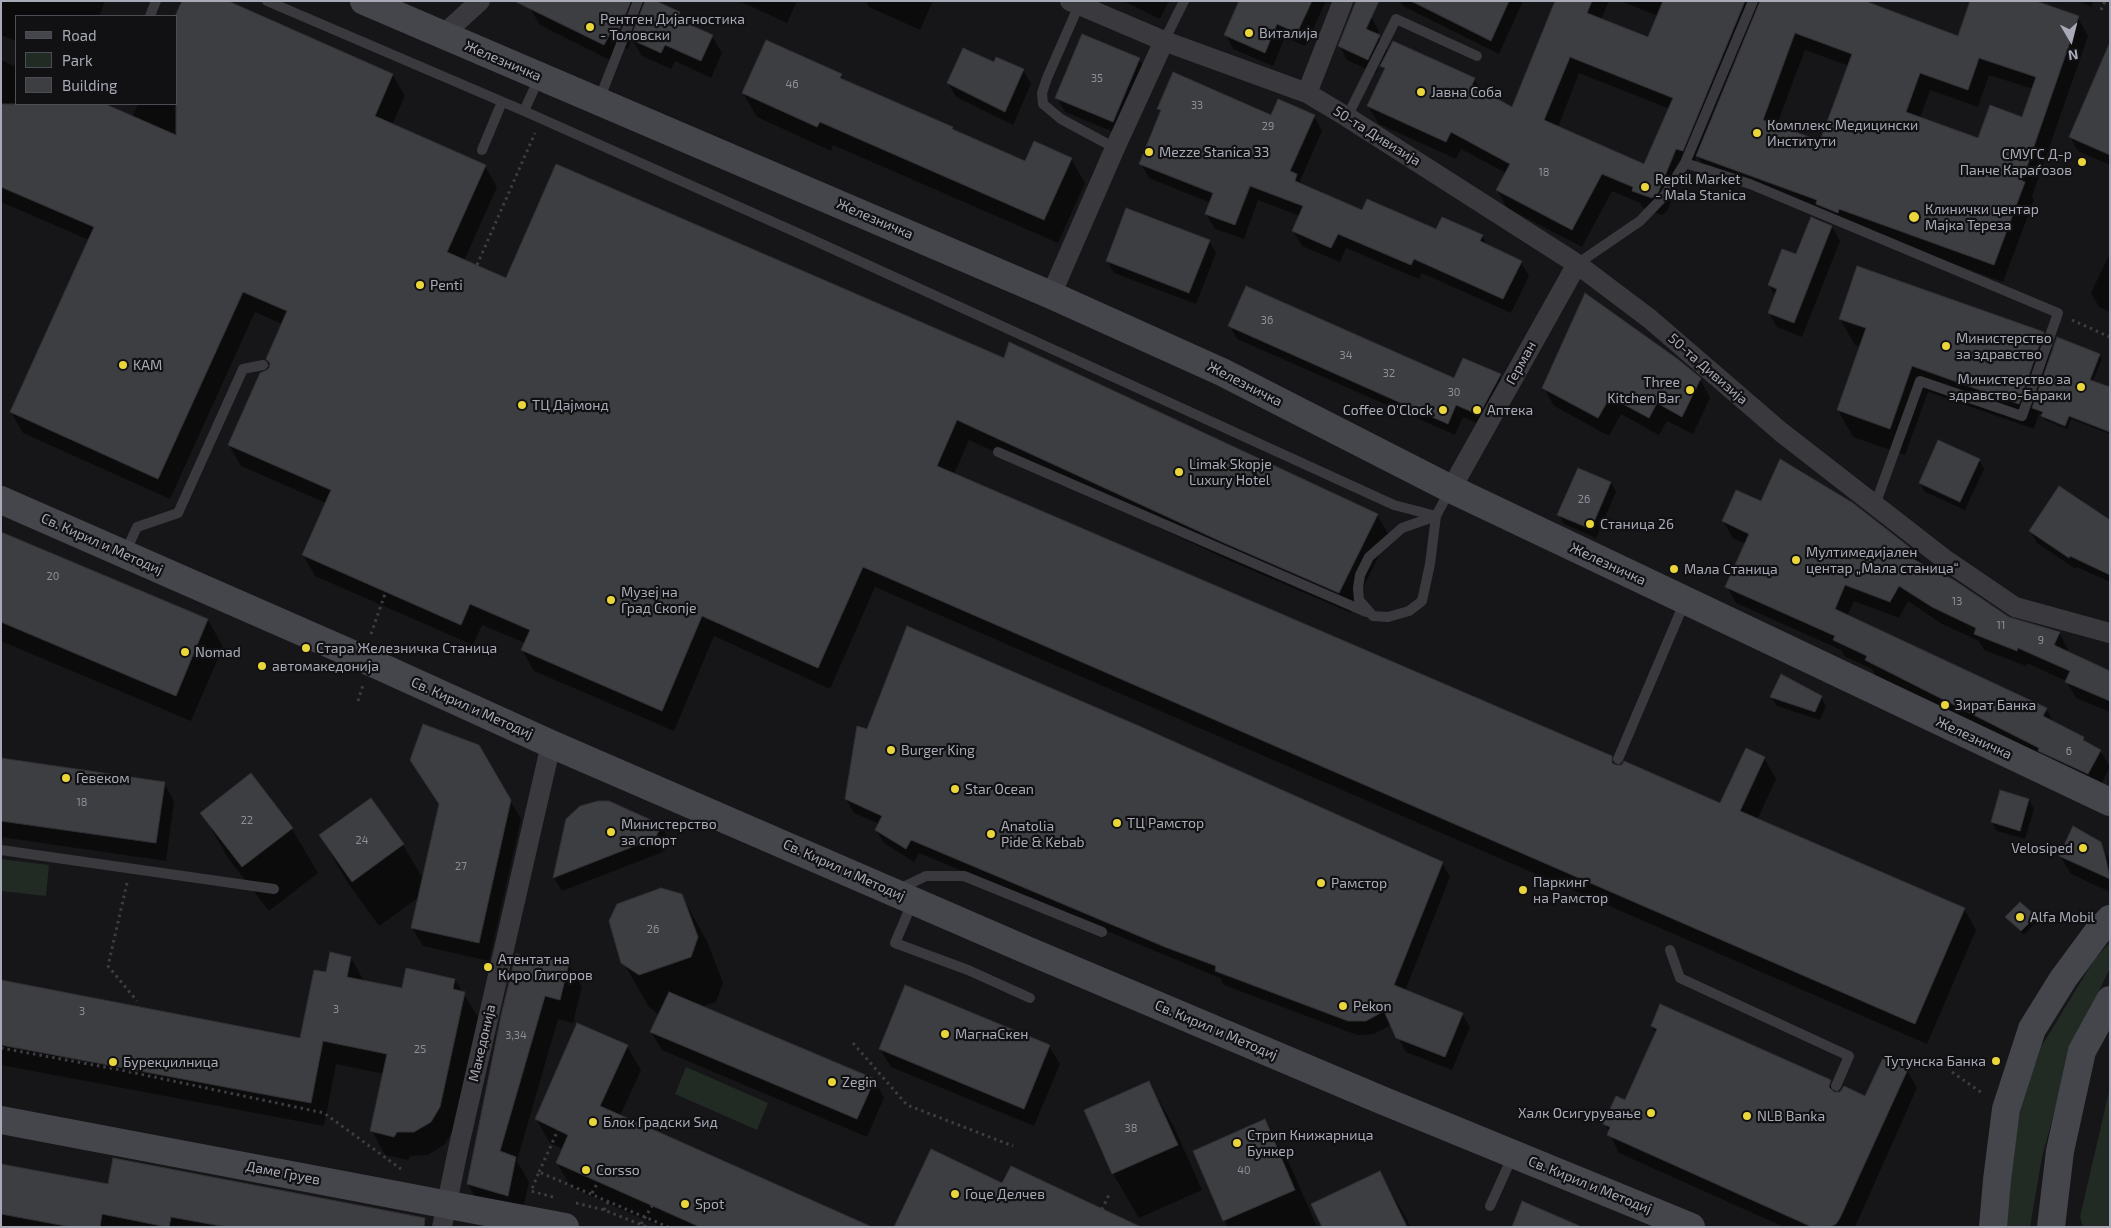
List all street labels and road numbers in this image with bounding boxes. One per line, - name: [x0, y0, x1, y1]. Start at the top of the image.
- street label: Железничка: [462, 37, 544, 85]
- street label: 50-та Дивизија: [1330, 102, 1424, 170]
- street label: Железничка: [834, 195, 916, 243]
- street label: 50-та Дивизија: [1665, 330, 1751, 408]
- street label: Герман: [1502, 338, 1540, 388]
- street label: Железничка: [1205, 358, 1285, 410]
- street label: Св. Кирил и Методиј: [39, 510, 165, 578]
- street label: Железничка: [1567, 539, 1649, 589]
- street label: Св. Кирил и Методиј: [409, 674, 535, 742]
- street label: Железничка: [1933, 713, 2015, 763]
- street label: Св. Кирил и Методиј: [781, 836, 907, 904]
- street label: Св. Кирил и Методиј: [1152, 997, 1280, 1063]
- street label: Македонија: [465, 1003, 499, 1083]
- street label: Св. Кирил и Методиј: [1526, 1153, 1654, 1217]
- street label: Даме Груев: [245, 1158, 321, 1188]

